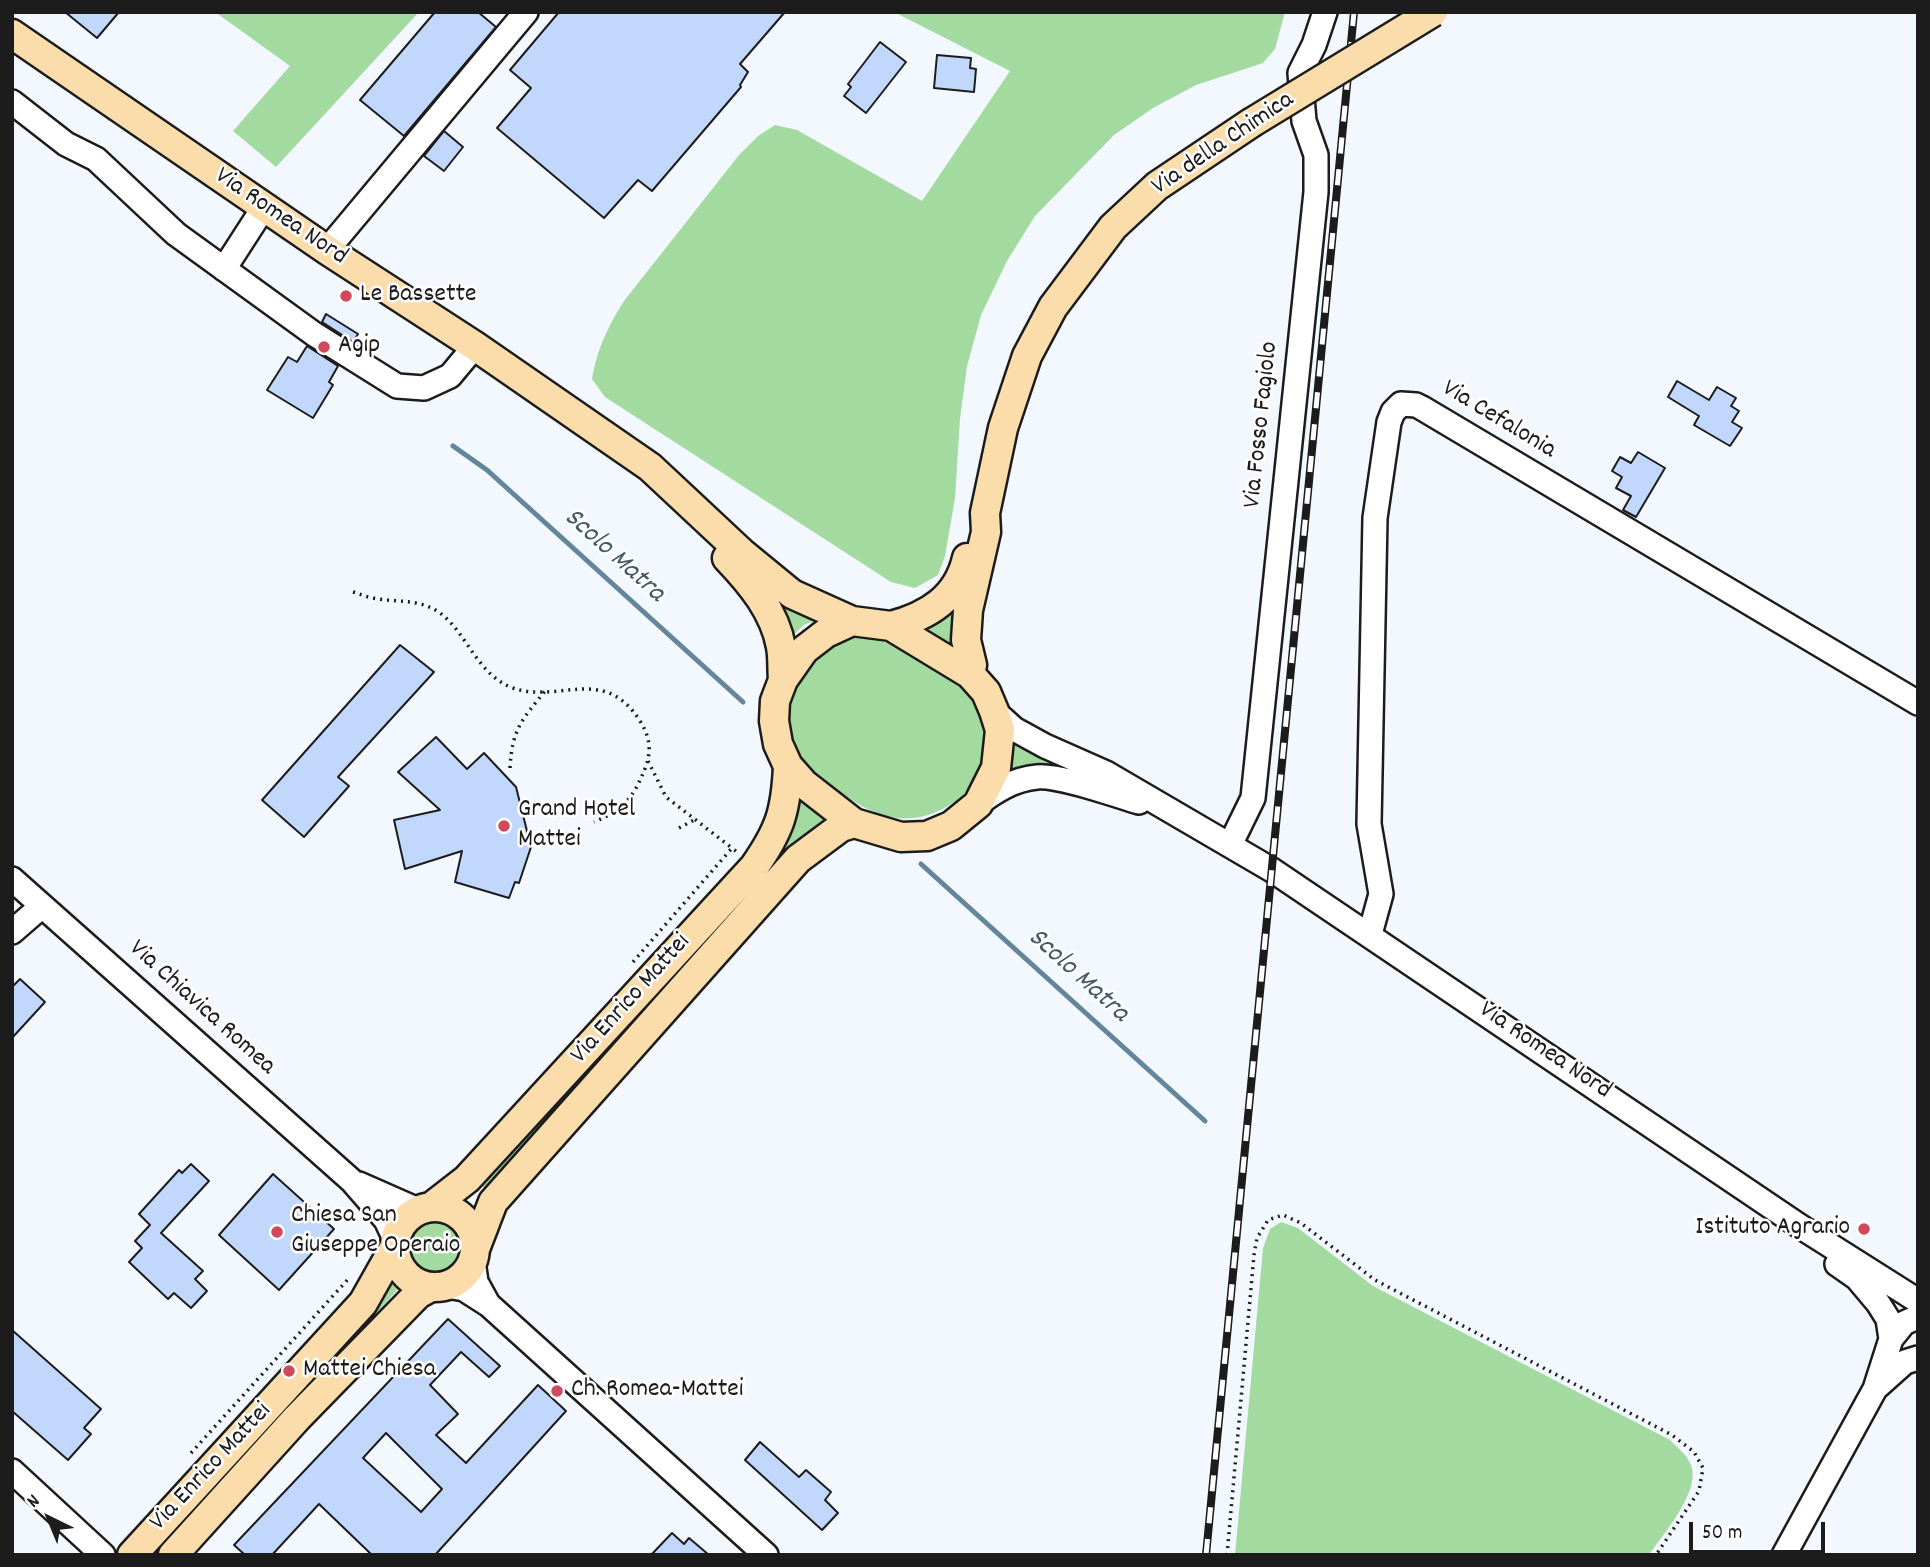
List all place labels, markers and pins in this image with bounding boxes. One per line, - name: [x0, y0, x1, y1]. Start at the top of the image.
- place label: Le Bassette: [360, 280, 477, 312]
- marker: Le Bassette: [338, 288, 354, 304]
- place label: Agip: [338, 331, 380, 363]
- marker: Agip: [316, 339, 332, 355]
- place label: Grand Hotel Mattei: [518, 795, 635, 856]
- marker: Grand Hotel Mattei: [496, 818, 512, 834]
- place label: Chiesa San Giuseppe Operaio: [291, 1201, 460, 1262]
- place label: Istituto Agrario: [1695, 1213, 1850, 1245]
- marker: Istituto Agrario: [1856, 1221, 1872, 1237]
- marker: Chiesa San Giuseppe Operaio: [269, 1224, 285, 1240]
- place label: Mattei Chiesa: [303, 1355, 436, 1387]
- marker: Mattei Chiesa: [281, 1363, 297, 1379]
- place label: Ch. Romea-Mattei: [571, 1375, 743, 1407]
- marker: Ch. Romea-Mattei: [549, 1383, 565, 1399]

